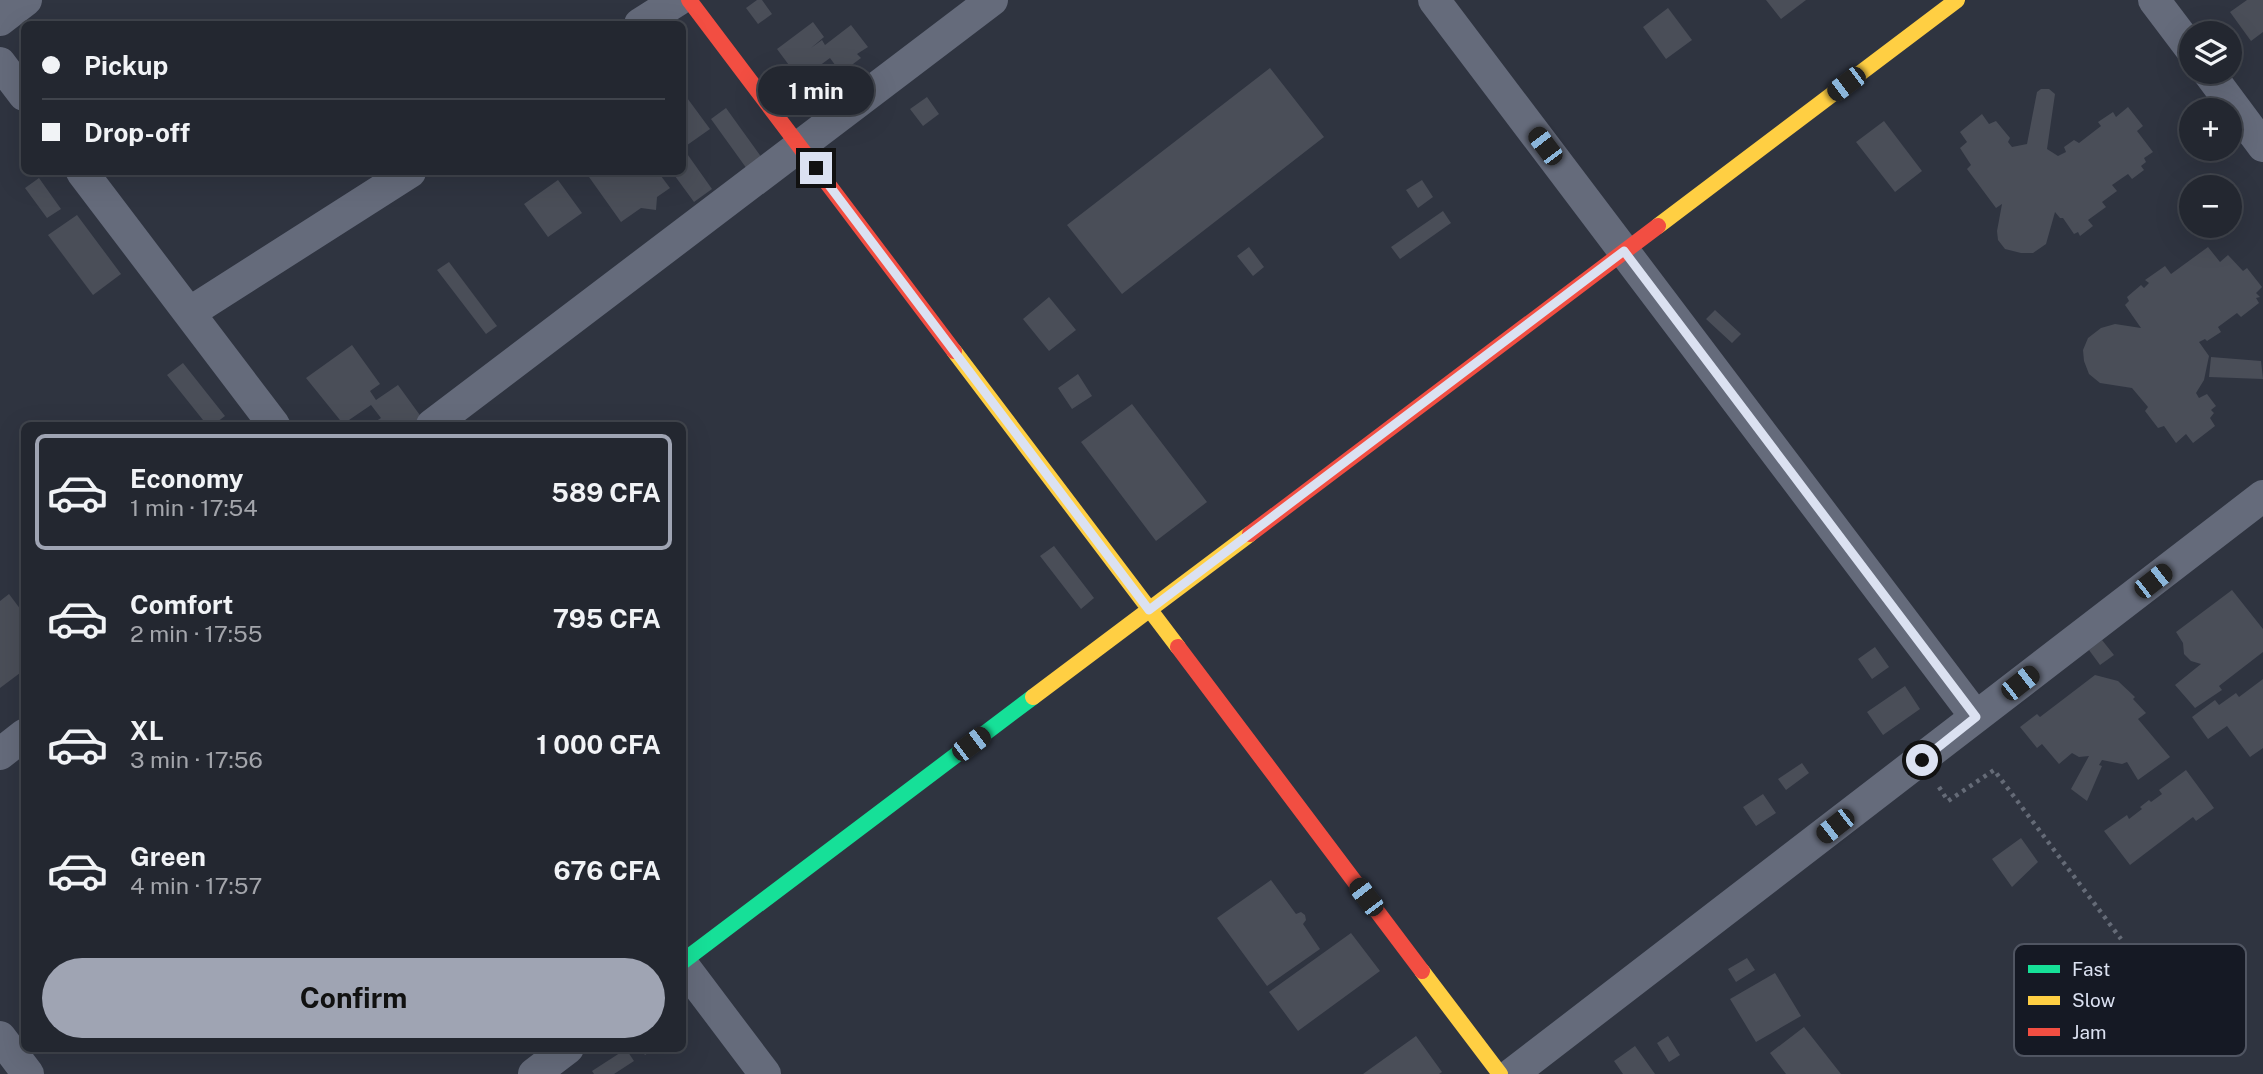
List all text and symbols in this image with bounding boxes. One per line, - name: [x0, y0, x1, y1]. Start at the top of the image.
- map controls: [2179, 21, 2242, 238]
- button: layers: [2179, 21, 2242, 84]
- text: Pickup: [84, 50, 168, 81]
- car: [1823, 63, 1870, 105]
- callout: 1 min: [758, 66, 874, 116]
- text: 1 min: [788, 77, 844, 104]
- button: +: [2179, 98, 2242, 161]
- text: Drop-off: [84, 117, 190, 148]
- car: [1524, 123, 1567, 169]
- route end: [800, 152, 832, 184]
- button: −: [2179, 175, 2242, 238]
- icon: car: [46, 461, 109, 524]
- text: Economy: [130, 463, 243, 494]
- text: 589 CFA: [551, 477, 661, 508]
- text: 1 min · 17:54: [130, 494, 258, 521]
- car: [2130, 560, 2177, 602]
- icon: car: [46, 587, 109, 650]
- text: Comfort: [130, 589, 233, 620]
- text: 795 CFA: [553, 603, 661, 634]
- text: 2 min · 17:55: [130, 620, 262, 647]
- car: [1997, 662, 2044, 704]
- icon: car: [46, 713, 109, 776]
- text: XL: [130, 715, 164, 746]
- car: [948, 723, 995, 765]
- text: 1 000 CFA: [536, 729, 661, 760]
- route start: [1906, 744, 1938, 776]
- text: 3 min · 17:56: [130, 746, 263, 773]
- car: [1812, 805, 1859, 847]
- icon: car: [46, 839, 109, 902]
- text: Green: [130, 841, 206, 872]
- text: 676 CFA: [553, 855, 661, 886]
- text: 4 min · 17:57: [130, 872, 262, 899]
- car: [1345, 874, 1388, 920]
- legend: [2014, 944, 2246, 1056]
- button: Confirm: [42, 958, 665, 1038]
- text: Fast: [2072, 958, 2110, 980]
- text: Slow: [2072, 989, 2116, 1011]
- text: Jam: [2072, 1021, 2106, 1043]

